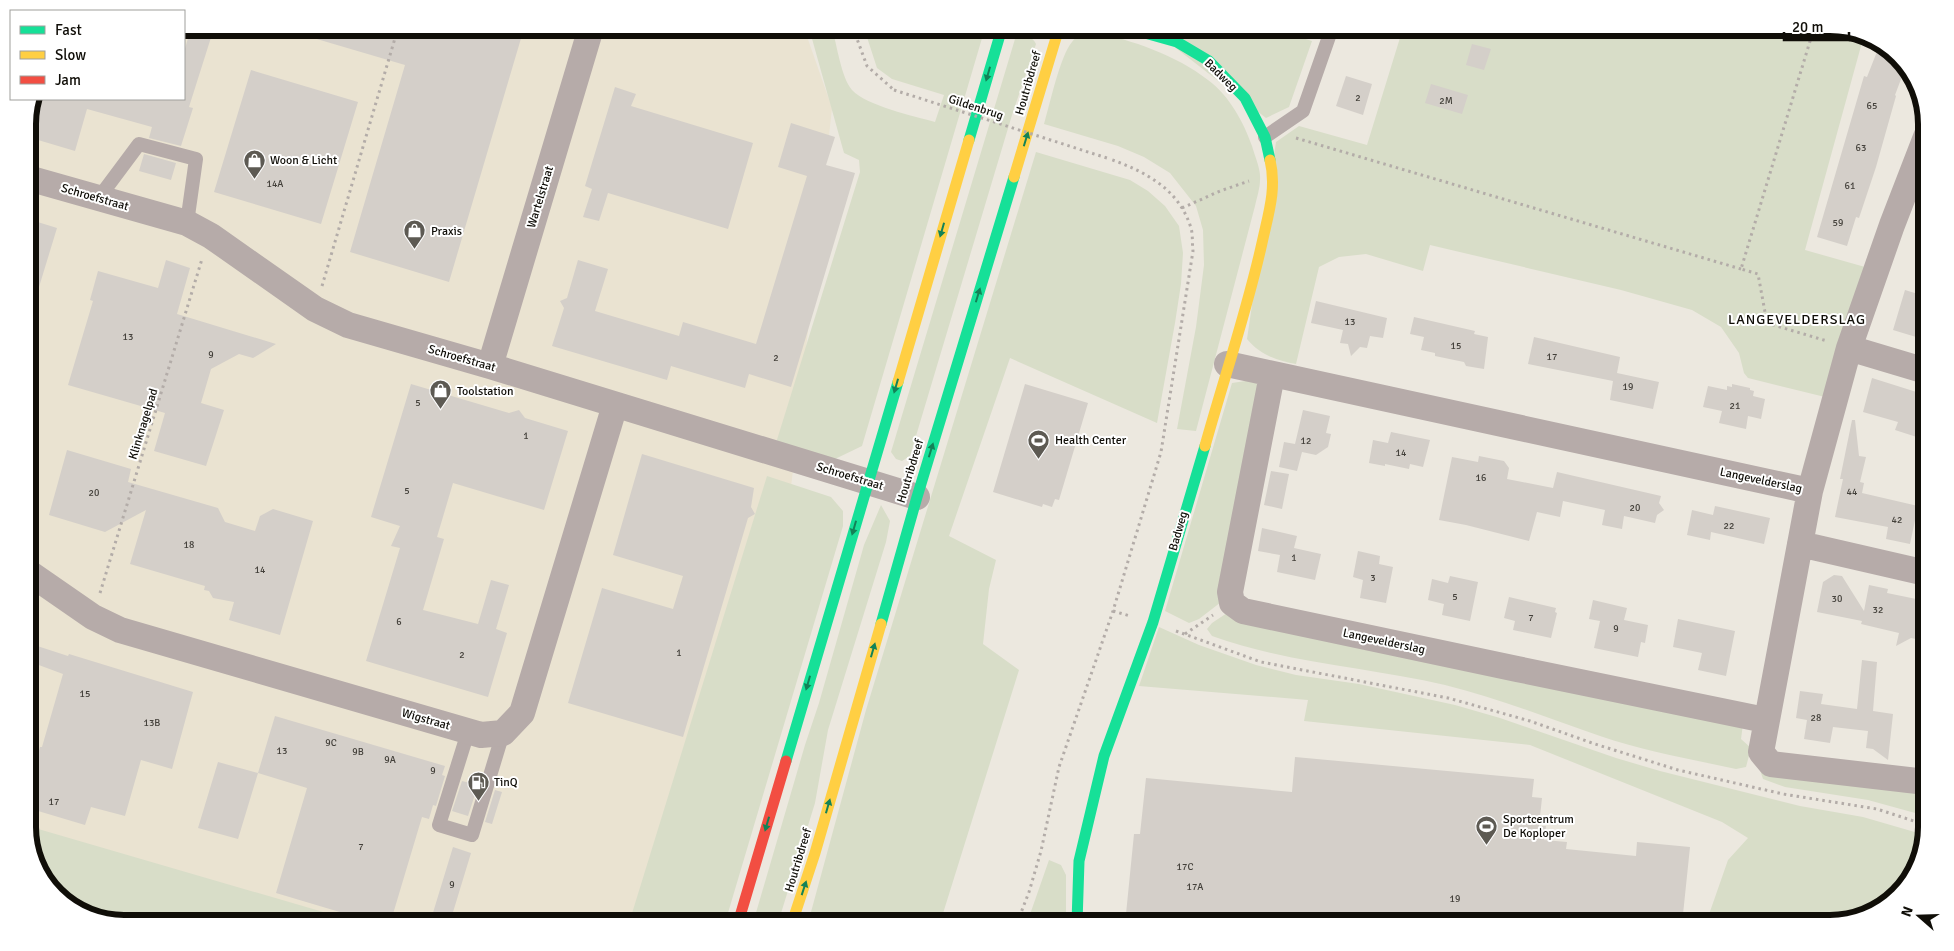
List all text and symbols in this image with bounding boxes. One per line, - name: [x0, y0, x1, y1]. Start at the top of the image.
- legend: [10, 10, 185, 100]
- scale bar: [1784, 10, 1849, 42]
- text: 20 m: [1792, 18, 1823, 36]
- text: Fast: [55, 21, 82, 39]
- text: Slow: [55, 46, 86, 64]
- street label: Houtribdreef: [1012, 48, 1045, 117]
- street label: Badweg: [1201, 56, 1240, 95]
- one-way arrow: [983, 67, 991, 82]
- text: Jam: [55, 71, 81, 89]
- street label: Gildenbrug: [946, 92, 1005, 123]
- house number: 2: [1355, 92, 1361, 104]
- house number: 2M: [1439, 95, 1453, 107]
- house number: 65: [1867, 100, 1877, 112]
- one-way arrow: [1022, 132, 1030, 147]
- house number: 63: [1856, 142, 1866, 154]
- shop icon: Woon & Licht: [242, 148, 266, 179]
- place label: Woon & Licht: [270, 153, 337, 168]
- street label: Wartelstraat: [524, 164, 557, 230]
- house number: 14A: [267, 178, 283, 190]
- house number: 61: [1845, 180, 1855, 192]
- street label: Schroefstraat: [59, 181, 130, 214]
- house number: 59: [1833, 217, 1843, 229]
- shop icon: Praxis: [403, 219, 427, 250]
- one-way arrow: [938, 223, 946, 238]
- place label: Praxis: [431, 224, 462, 239]
- one-way arrow: [975, 287, 983, 302]
- district label: LANGEVELDERSLAG: [1728, 311, 1866, 328]
- house number: 13: [1345, 316, 1355, 328]
- house number: 13: [123, 331, 133, 343]
- house number: 15: [1451, 340, 1461, 352]
- street label: Schroefstraat: [426, 342, 497, 375]
- house number: 9: [208, 349, 214, 361]
- house number: 17: [1547, 351, 1557, 363]
- house number: 2: [773, 352, 779, 364]
- shop icon: Toolstation: [429, 379, 453, 410]
- one-way arrow: [892, 379, 900, 394]
- house number: 19: [1623, 381, 1633, 393]
- place label: Toolstation: [457, 384, 514, 399]
- street label: Klinknagelpad: [126, 387, 161, 462]
- house number: 5: [415, 397, 421, 409]
- house number: 21: [1730, 400, 1740, 412]
- sports icon: Health Center: [1027, 428, 1051, 459]
- house number: 1: [523, 430, 529, 442]
- place label: Health Center: [1055, 433, 1127, 448]
- house number: 12: [1301, 435, 1311, 447]
- street label: Houtribdreef: [894, 437, 928, 505]
- one-way arrow: [927, 442, 935, 457]
- house number: 14: [1396, 447, 1407, 459]
- street label: Schroefstraat: [815, 459, 885, 494]
- street label: Langevelderslag: [1718, 464, 1803, 497]
- house number: 16: [1476, 472, 1486, 484]
- house number: 5: [404, 485, 410, 497]
- house number: 44: [1847, 486, 1858, 498]
- house number: 20: [89, 487, 99, 499]
- house number: 20: [1630, 502, 1640, 514]
- street label: Badweg: [1166, 510, 1191, 553]
- house number: 42: [1892, 514, 1902, 526]
- one-way arrow: [850, 520, 858, 535]
- house number: 22: [1724, 520, 1734, 532]
- house number: 18: [184, 539, 194, 551]
- house number: 1: [1291, 552, 1297, 564]
- house number: 14: [255, 564, 266, 576]
- house number: 3: [1370, 572, 1376, 584]
- house number: 5: [1452, 591, 1458, 603]
- house number: 30: [1832, 593, 1842, 605]
- house number: 32: [1873, 604, 1883, 616]
- house number: 7: [1528, 612, 1534, 624]
- house number: 6: [396, 616, 402, 628]
- house number: 9: [1613, 623, 1619, 635]
- street label: Langevelderslag: [1341, 625, 1426, 658]
- one-way arrow: [869, 643, 877, 658]
- house number: 1: [676, 647, 682, 659]
- house number: 2: [459, 649, 465, 661]
- one-way arrow: [804, 676, 812, 691]
- house number: 15: [80, 688, 90, 700]
- street label: Wigstraat: [400, 705, 452, 734]
- house number: 28: [1811, 712, 1821, 724]
- house number: 13B: [144, 717, 160, 729]
- house number: 9C: [325, 737, 337, 749]
- house number: 13: [277, 745, 287, 757]
- house number: 9B: [352, 746, 364, 758]
- house number: 9A: [384, 754, 396, 766]
- house number: 9: [430, 765, 436, 777]
- fuel station icon: TinQ: [466, 770, 490, 801]
- place label: TinQ: [494, 775, 518, 790]
- house number: 17: [49, 796, 59, 808]
- one-way arrow: [825, 799, 833, 814]
- place label: Sportcentrum De Koploper: [1503, 812, 1574, 841]
- sports icon: Sportcentrum De Koploper: [1475, 814, 1499, 845]
- one-way arrow: [763, 816, 771, 831]
- street label: Houtribdreef: [782, 826, 816, 894]
- house number: 7: [358, 841, 364, 853]
- house number: 17C: [1177, 861, 1193, 873]
- house number: 9: [449, 879, 455, 891]
- one-way arrow: [800, 881, 808, 896]
- house number: 17A: [1187, 881, 1203, 893]
- north arrow: [1894, 891, 1944, 941]
- house number: 19: [1450, 893, 1460, 905]
- text: N: [1898, 904, 1917, 919]

